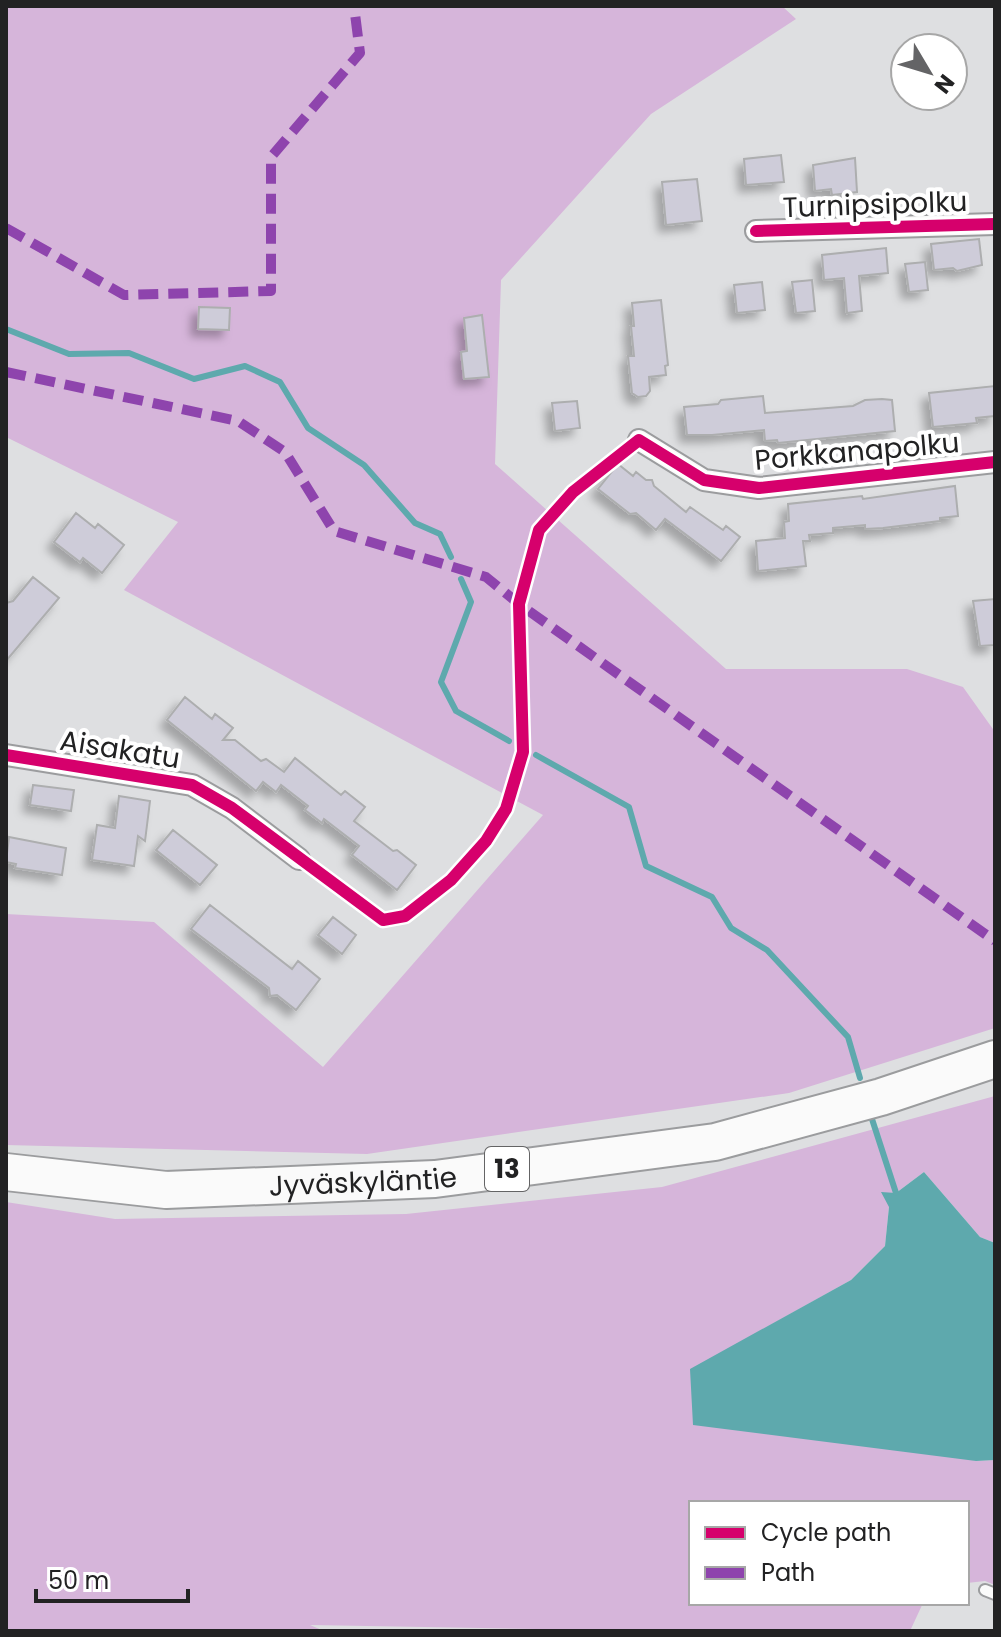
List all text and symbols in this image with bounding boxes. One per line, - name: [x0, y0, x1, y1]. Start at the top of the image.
- north arrow: [889, 32, 969, 112]
- text: N: [927, 68, 962, 100]
- street label: Turnipsipolku: [782, 182, 968, 227]
- street label: Porkkanapolku: [753, 423, 961, 480]
- street label: Aisakatu: [57, 721, 183, 778]
- road number: 13: [485, 1147, 529, 1191]
- street label: Jyväskyläntie: [268, 1157, 459, 1206]
- legend: [689, 1501, 969, 1605]
- text: Cycle path: [761, 1516, 891, 1549]
- scale bar: [36, 1553, 188, 1603]
- text: Path: [761, 1556, 815, 1589]
- text: 50 m: [48, 1564, 109, 1597]

